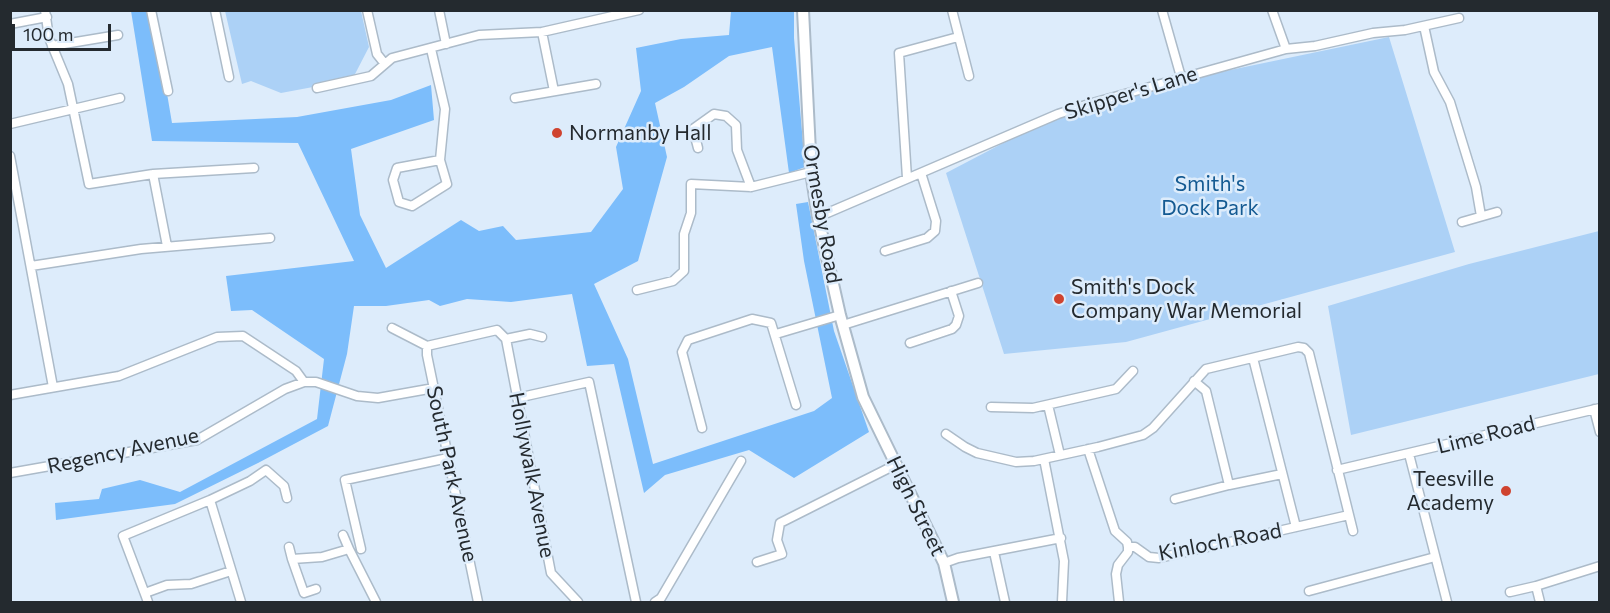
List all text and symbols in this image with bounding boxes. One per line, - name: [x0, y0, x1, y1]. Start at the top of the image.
- scale bar: [15, 12, 114, 50]
- text: 100 m: [23, 23, 73, 45]
- street label: Skipper's Lane: [1062, 61, 1200, 125]
- place label: Normanby Hall: [569, 120, 712, 146]
- marker: Normanby Hall: [550, 126, 564, 140]
- street label: Ormesby Road: [797, 143, 847, 285]
- park label: Smith's Dock Park: [1161, 171, 1259, 221]
- place label: Smith's Dock Company War Memorial: [1071, 274, 1302, 324]
- marker: Smith's Dock Company War Memorial: [1052, 292, 1066, 306]
- street label: South Park Avenue: [421, 384, 483, 564]
- street label: Hollywalk Avenue: [504, 390, 560, 560]
- street label: Lime Road: [1434, 411, 1538, 459]
- street label: Regency Avenue: [45, 423, 201, 479]
- street label: High Street: [881, 452, 951, 560]
- place label: Teesville Academy: [1406, 466, 1494, 516]
- marker: Teesville Academy: [1499, 484, 1513, 498]
- street label: Kinloch Road: [1156, 518, 1284, 566]

